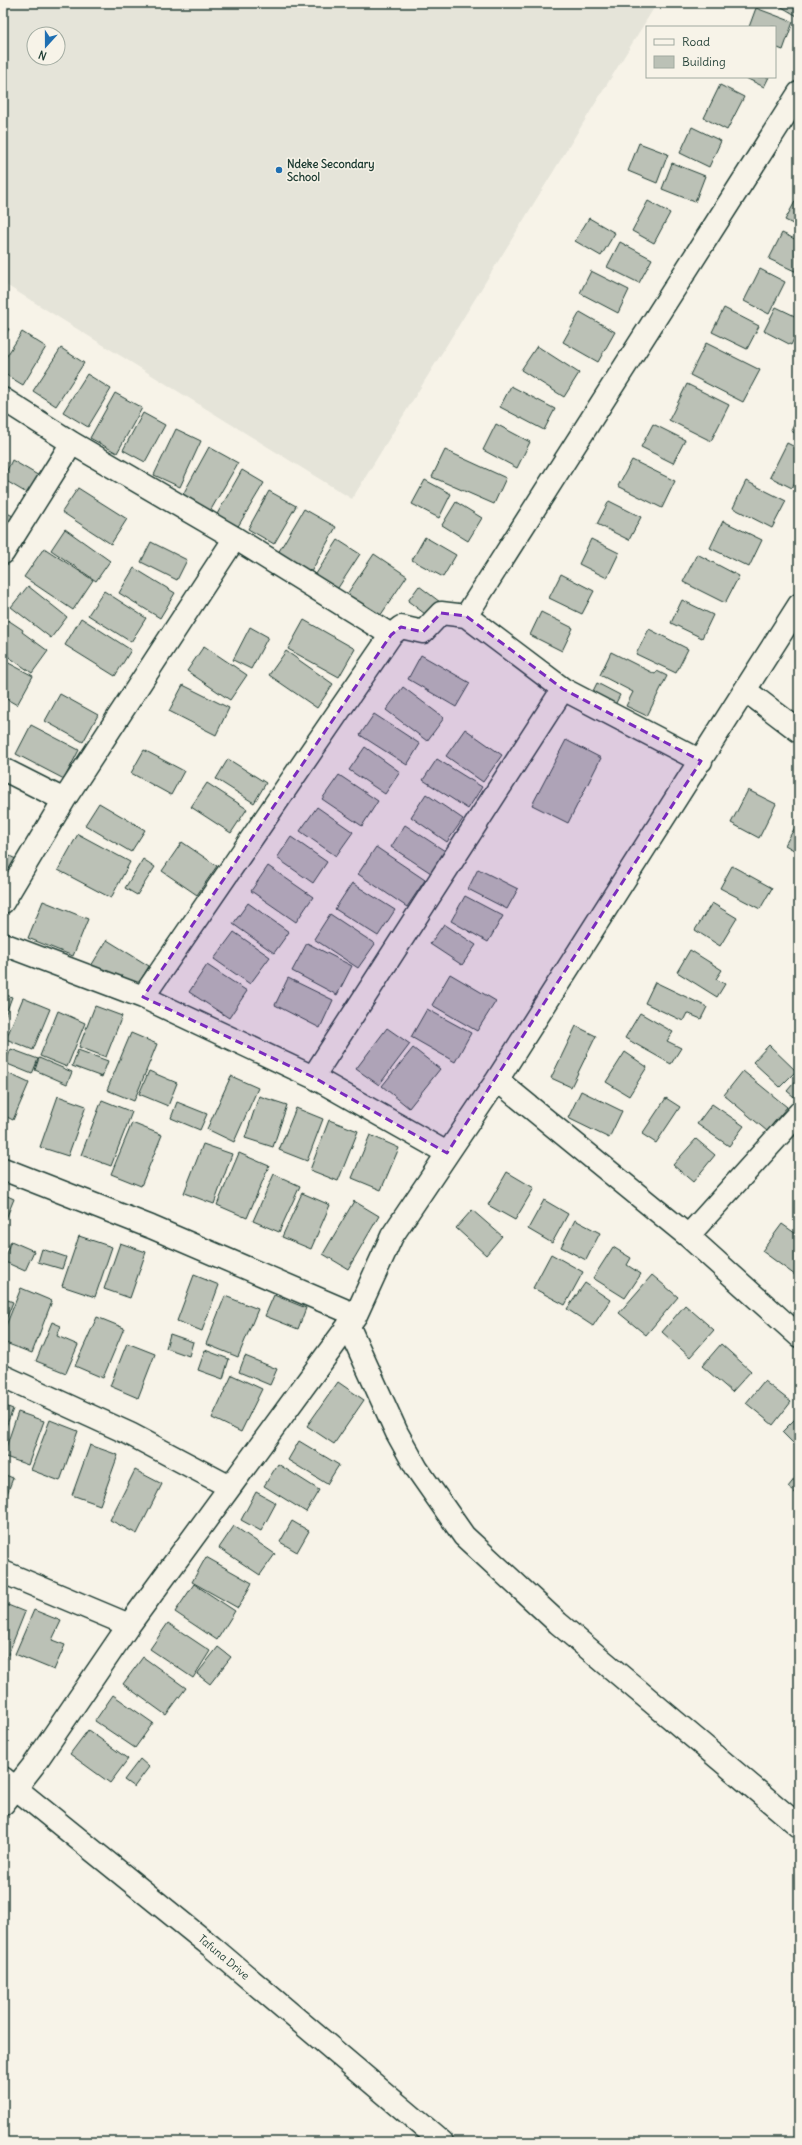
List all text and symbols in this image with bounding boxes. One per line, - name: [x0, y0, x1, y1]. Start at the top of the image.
- north arrow: [26, 26, 66, 66]
- legend: [646, 26, 776, 78]
- text: Road: [682, 34, 710, 49]
- text: N: [36, 47, 48, 63]
- text: Building: [682, 54, 726, 69]
- place label: Ndeke Secondary School: [287, 157, 375, 184]
- marker: Ndeke Secondary School: [274, 165, 284, 175]
- street label: Tafuna Drive: [196, 1932, 253, 1983]

